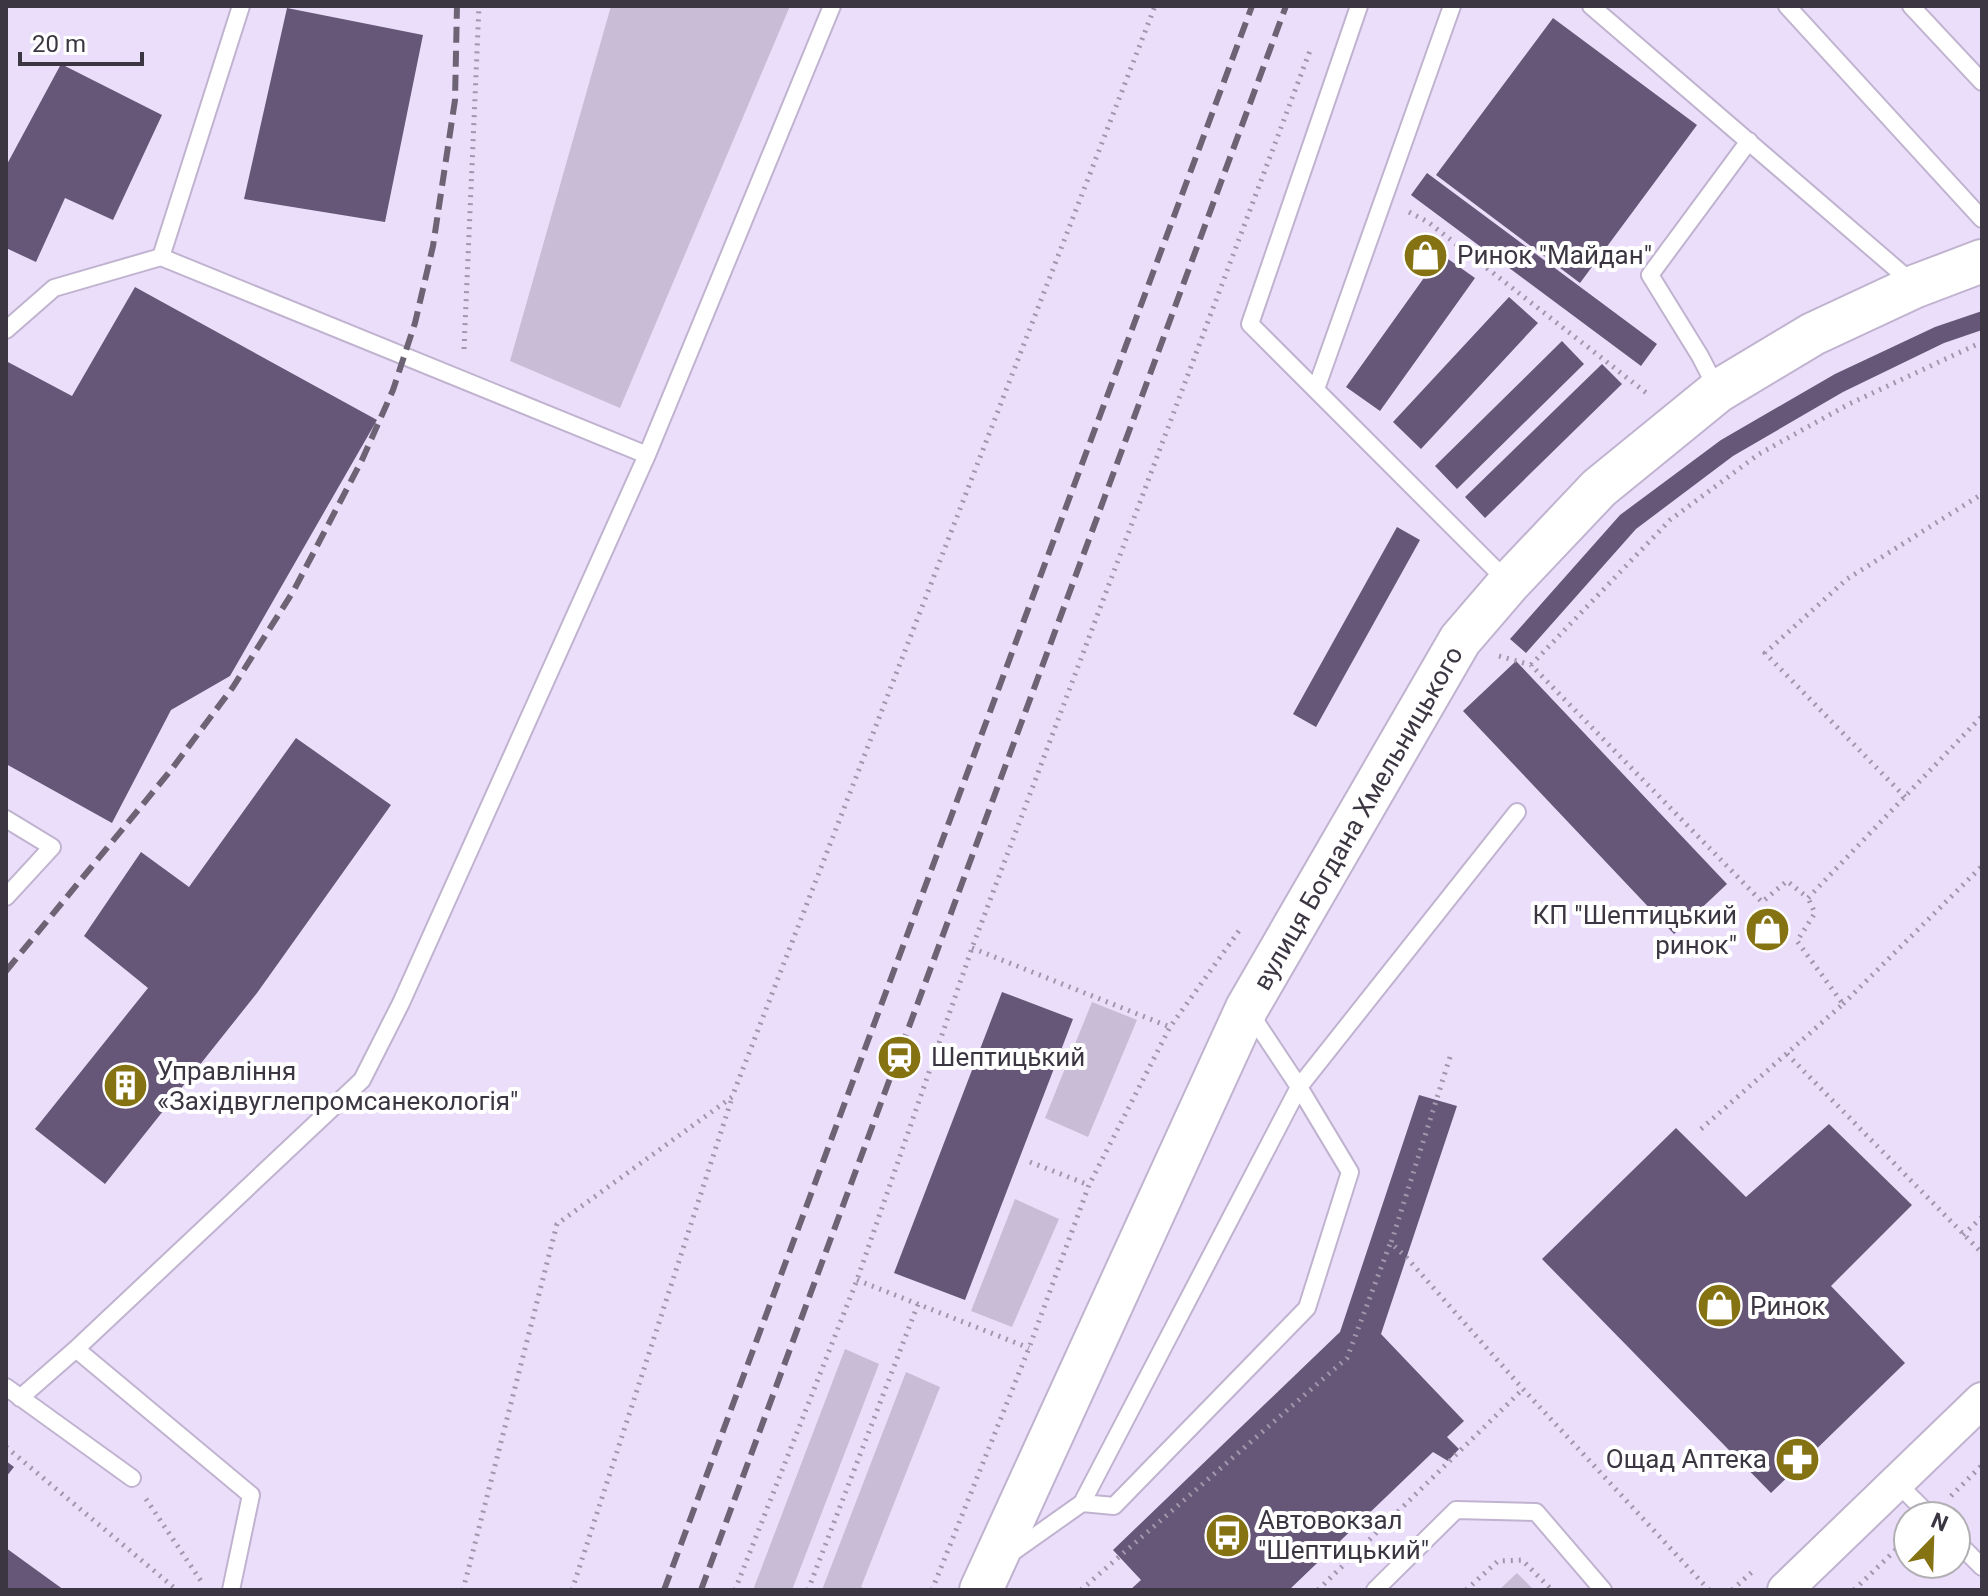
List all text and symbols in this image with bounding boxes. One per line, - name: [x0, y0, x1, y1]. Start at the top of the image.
- scale bar: [20, 16, 142, 66]
- text: 20 m: [32, 30, 86, 58]
- shop icon: Ринок "Майдан": [1402, 231, 1450, 279]
- place label: Ринок "Майдан": [1457, 240, 1652, 270]
- street label: вулиця Богдана Хмельницького: [1247, 641, 1469, 995]
- place label: КП "Шептицький ринок": [1533, 900, 1737, 960]
- shop icon: КП "Шептицький ринок": [1744, 906, 1792, 954]
- station icon: Шептицький: [876, 1033, 924, 1081]
- place label: Шептицький: [931, 1042, 1085, 1072]
- place label: Управління «Західвуглепромсанекологія": [157, 1056, 518, 1116]
- building icon: Управління «Західвуглепромсанекологія": [102, 1062, 150, 1110]
- shop icon: Ринок: [1695, 1282, 1743, 1330]
- place label: Ринок: [1750, 1291, 1825, 1321]
- pharmacy icon: Ощад Аптека: [1774, 1435, 1822, 1483]
- place label: Ощад Аптека: [1606, 1444, 1767, 1474]
- north arrow: [1892, 1500, 1972, 1580]
- place label: Автовокзал "Шептицький": [1258, 1505, 1429, 1565]
- text: N: [1928, 1508, 1952, 1537]
- bus stop icon: Автовокзал "Шептицький": [1203, 1511, 1251, 1559]

